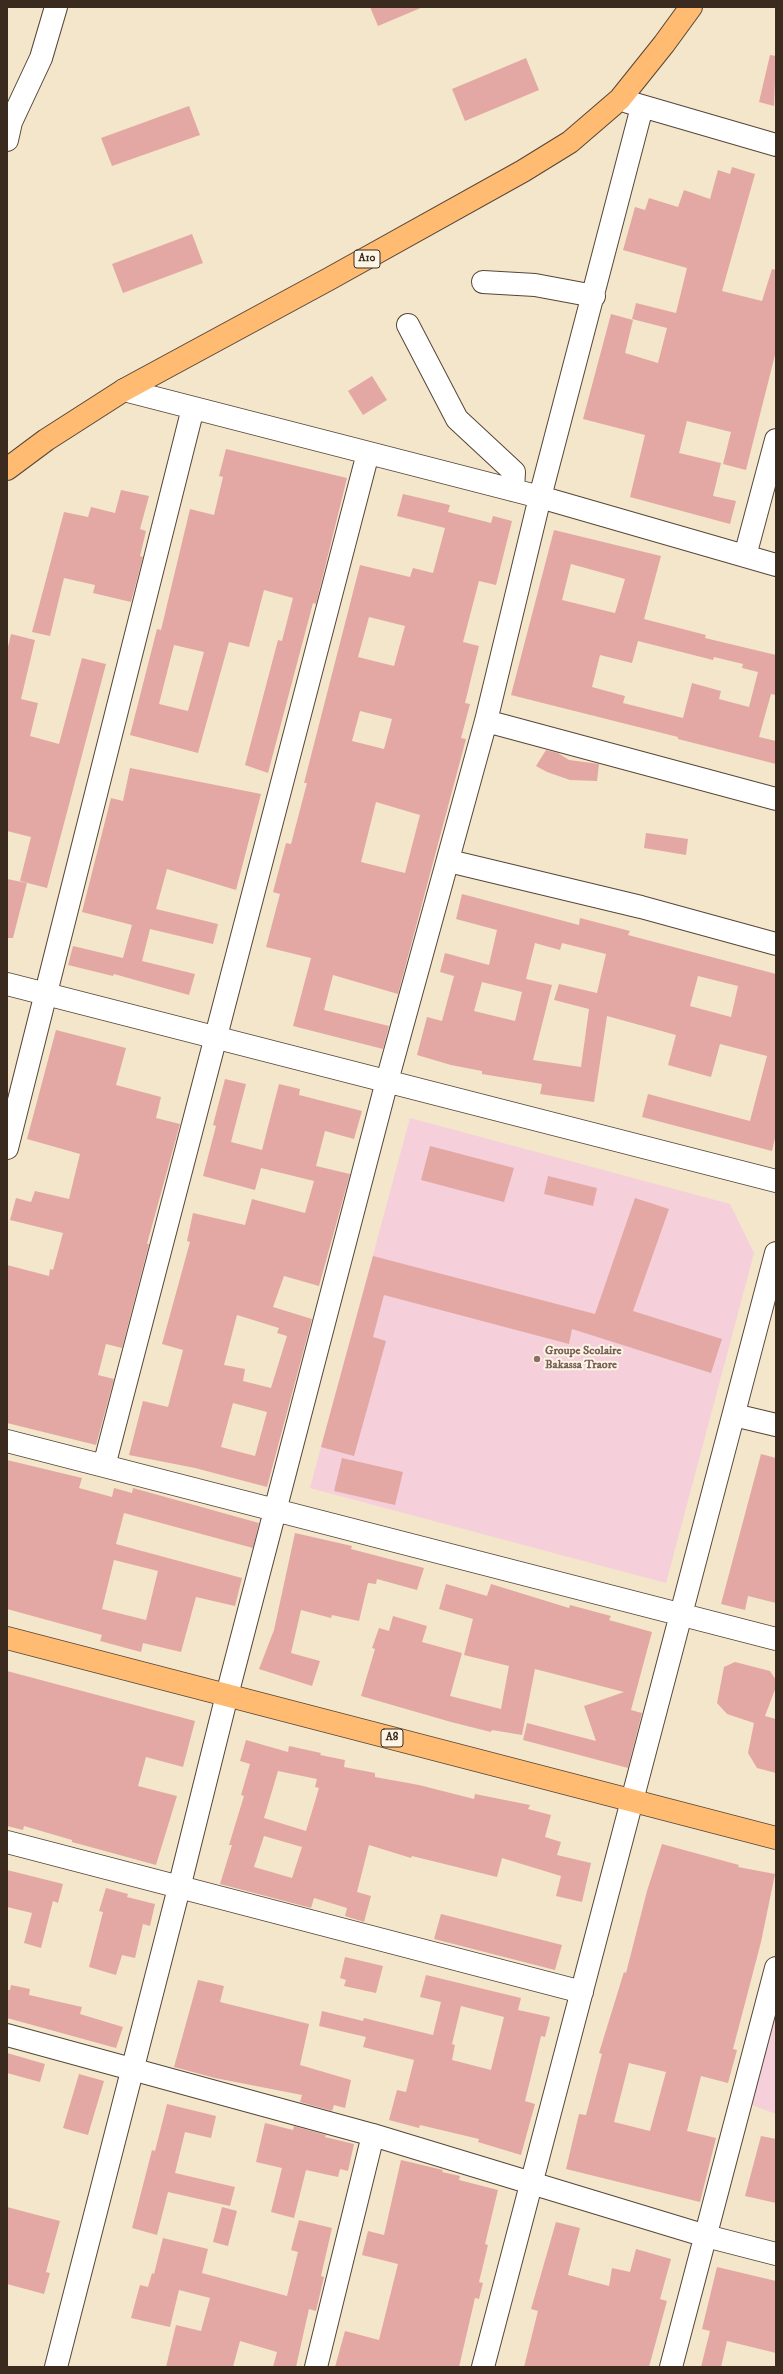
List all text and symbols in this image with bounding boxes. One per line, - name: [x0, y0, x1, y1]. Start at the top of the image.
- road number: A10: [354, 250, 380, 268]
- place label: Groupe Scolaire Bakassa Traore: [545, 1345, 622, 1373]
- marker: Groupe Scolaire Bakassa Traore: [532, 1354, 542, 1364]
- road number: A8: [381, 1729, 403, 1747]

